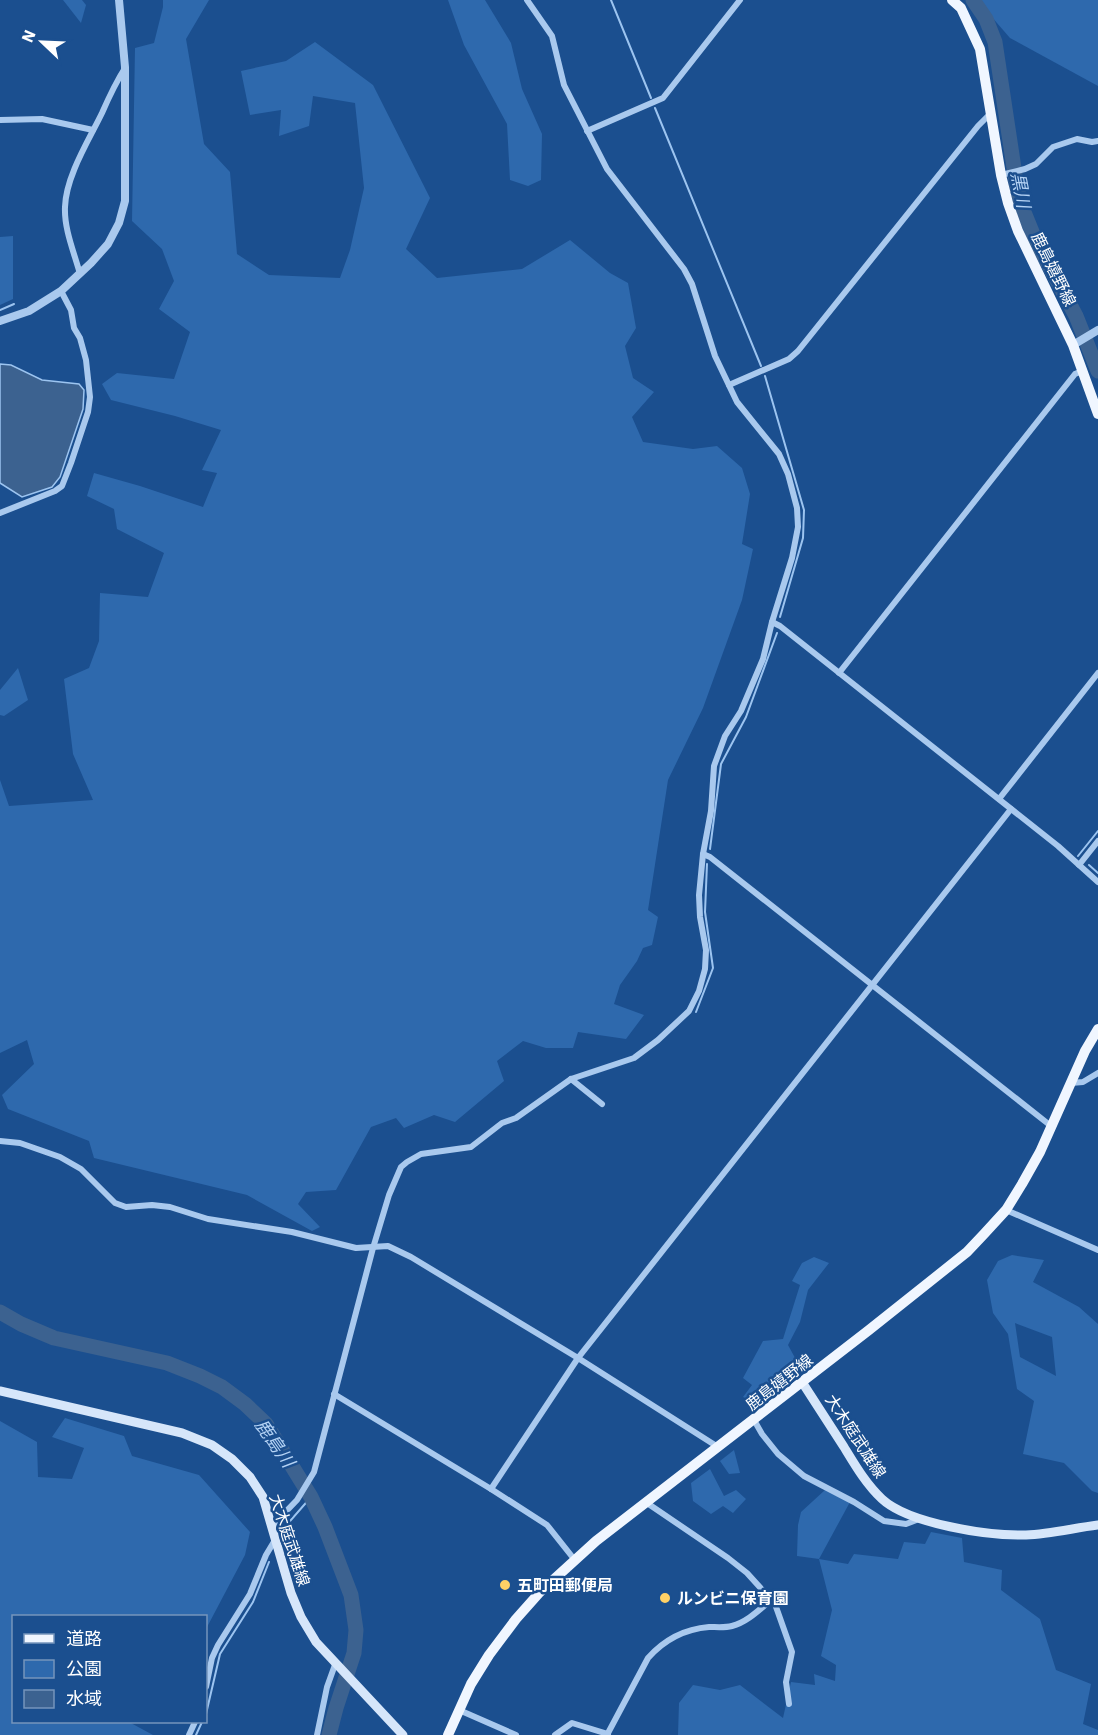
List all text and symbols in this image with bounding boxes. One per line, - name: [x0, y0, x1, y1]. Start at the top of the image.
- north arrow: [12, 12, 72, 72]
- text: N: [17, 27, 40, 45]
- water label: 黒川: [1006, 170, 1036, 212]
- street label: 鹿島嬉野線: [1027, 229, 1081, 309]
- street label: 鹿島嬉野線: [741, 1349, 817, 1415]
- street label: 大木庭武雄線: [821, 1390, 891, 1482]
- water label: 鹿島川: [250, 1414, 301, 1473]
- street label: 大木庭武雄線: [266, 1491, 314, 1589]
- place label: 五町田郵便局: [517, 1575, 613, 1595]
- marker: 五町田郵便局: [498, 1578, 512, 1592]
- place label: ルンビニ保育園: [677, 1588, 789, 1608]
- marker: ルンビニ保育園: [658, 1591, 672, 1605]
- legend: [12, 1615, 207, 1723]
- text: 道路: [66, 1627, 102, 1650]
- text: 公園: [66, 1657, 102, 1680]
- text: 水域: [66, 1687, 102, 1710]

